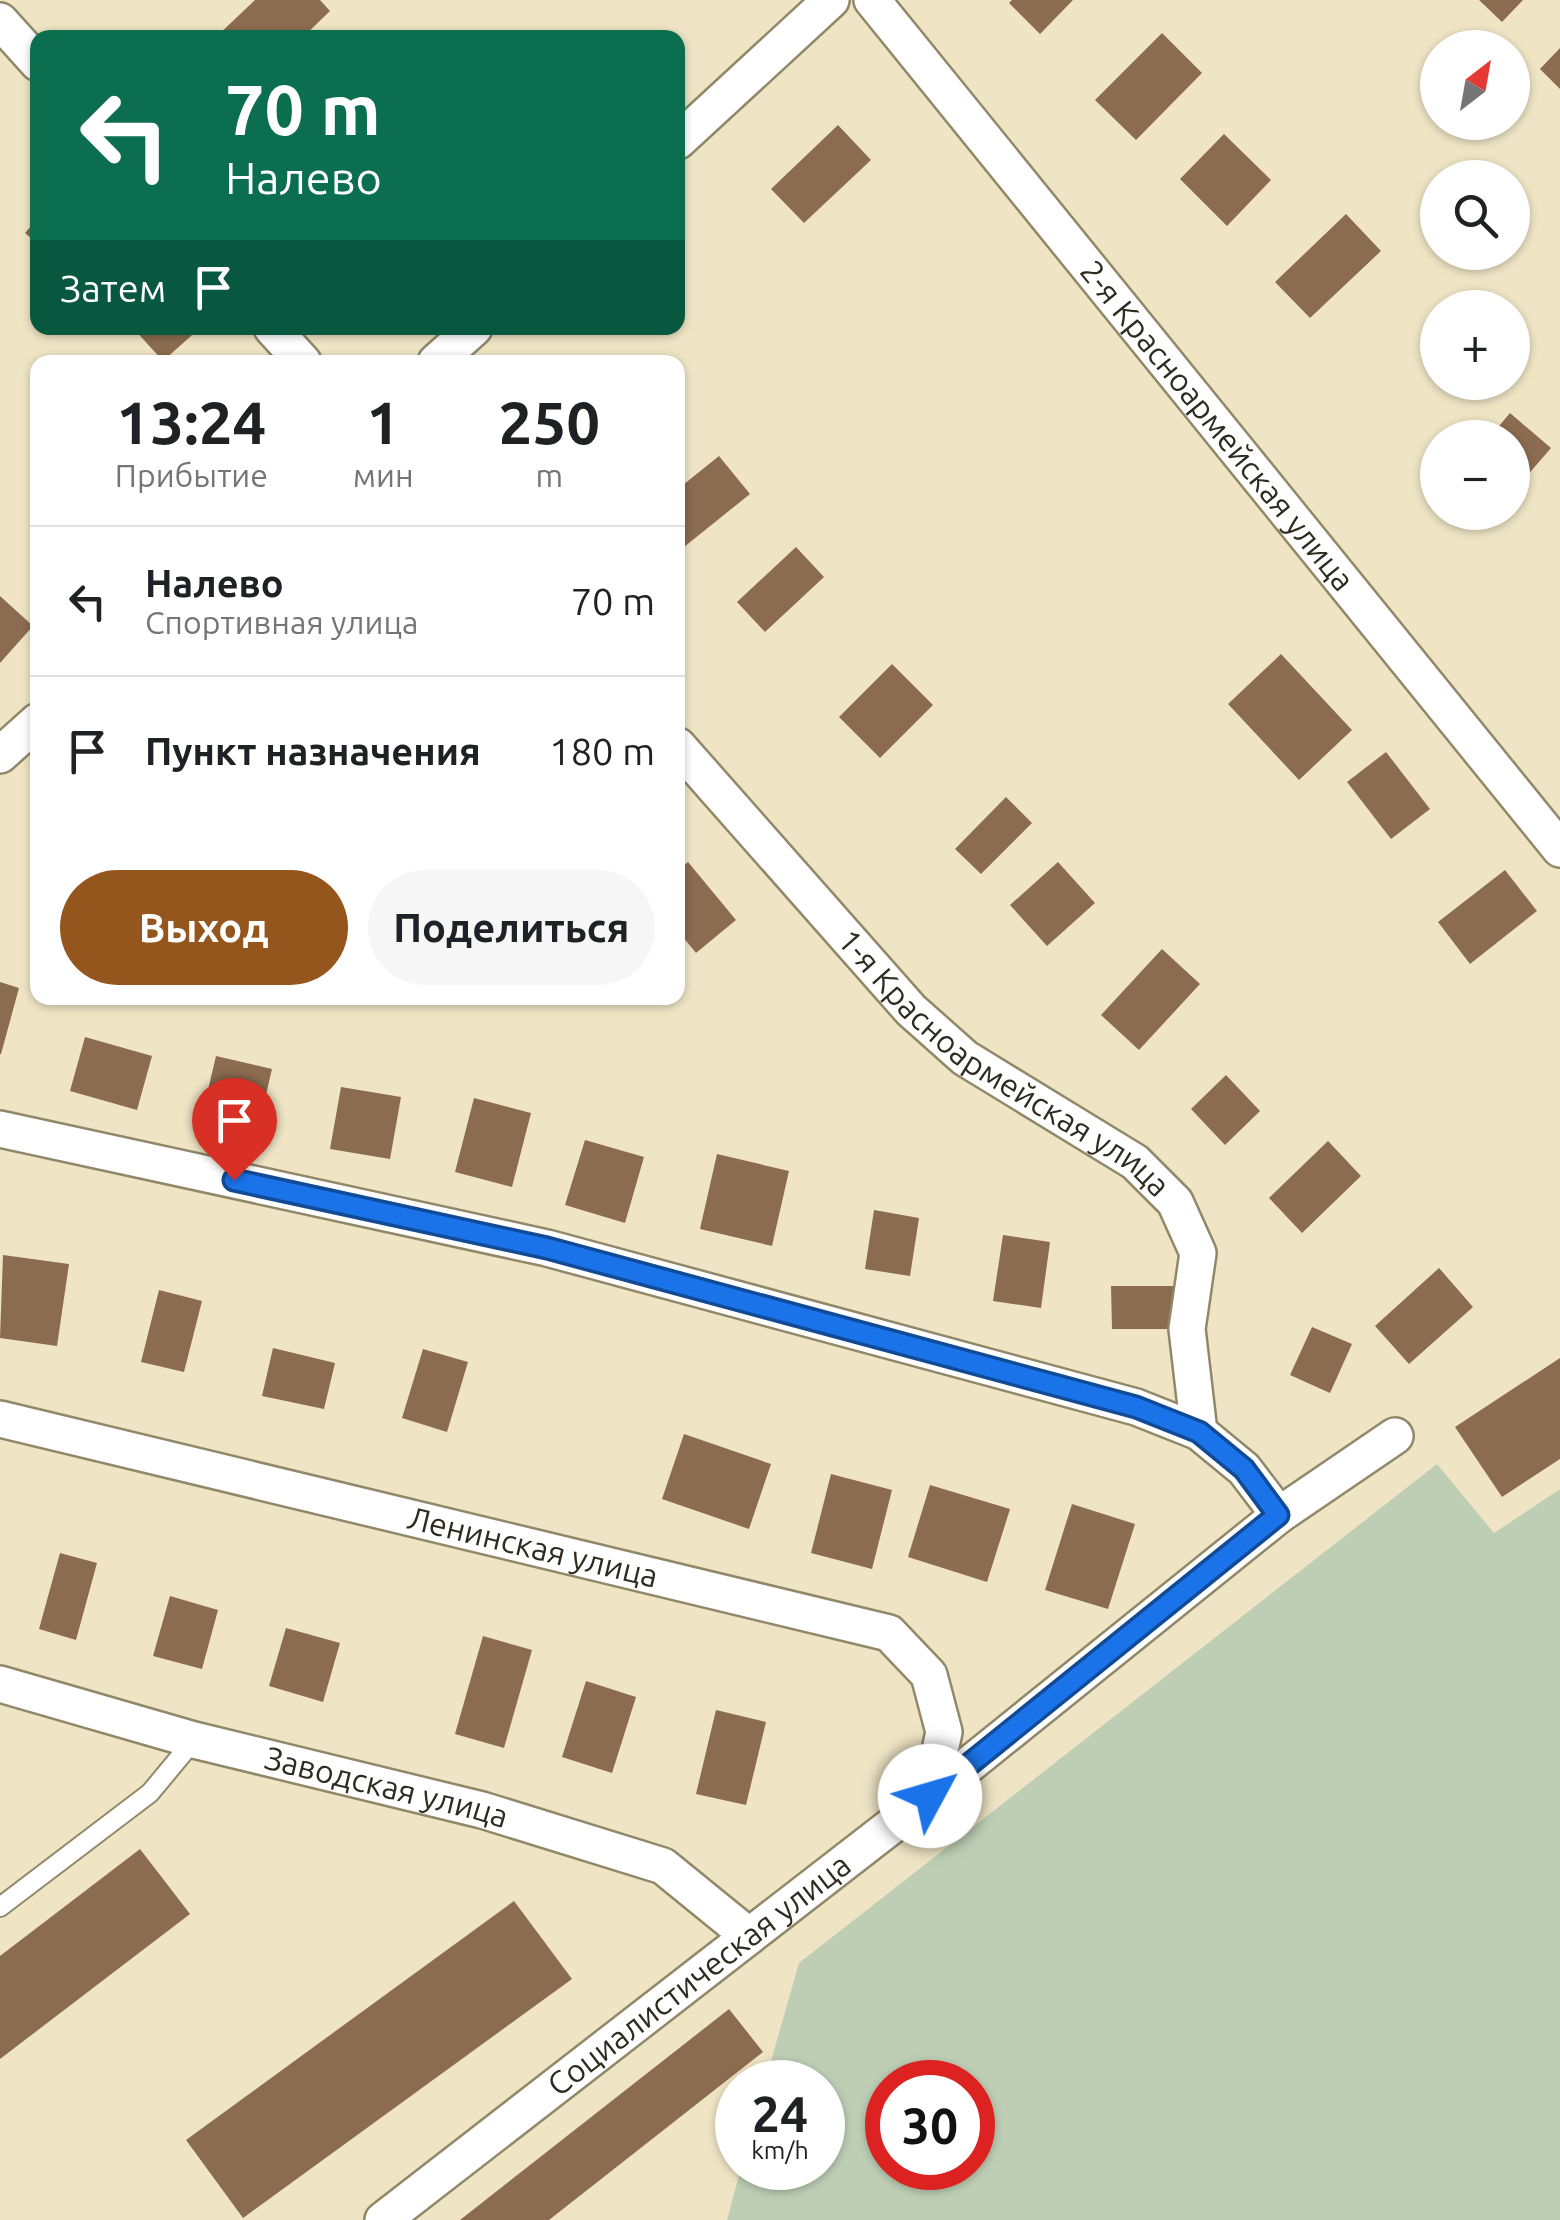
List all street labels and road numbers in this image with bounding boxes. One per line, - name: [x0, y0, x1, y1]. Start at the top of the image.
- street label: 2-я Красноармейская улица: [1073, 253, 1362, 597]
- street label: 1-я Красноармейская улица: [831, 922, 1178, 1203]
- street label: Ленинская улица: [404, 1499, 662, 1594]
- street label: Заводская улица: [261, 1739, 513, 1834]
- street label: Социалистическая улица: [540, 1846, 857, 2103]

